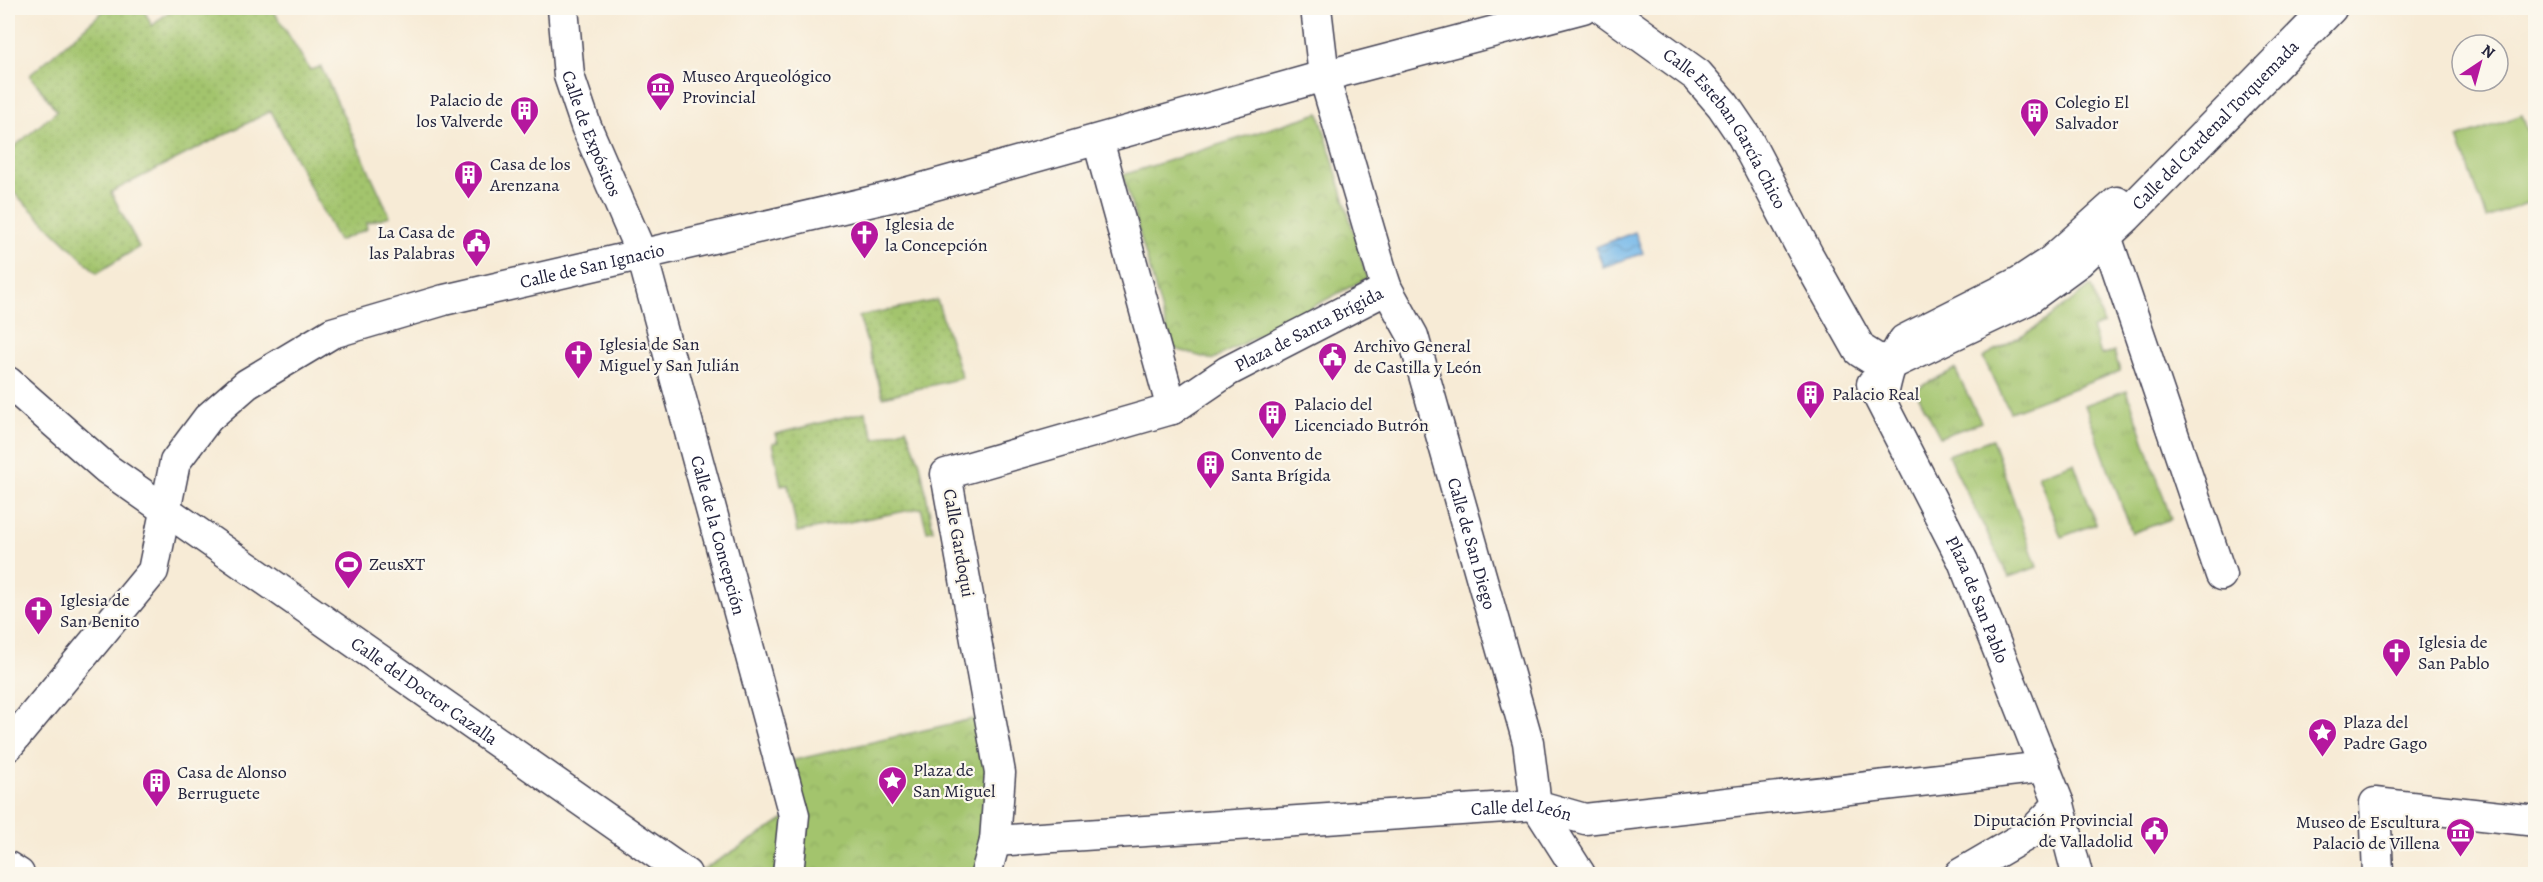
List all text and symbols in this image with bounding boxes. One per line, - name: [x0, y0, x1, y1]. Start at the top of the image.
- north arrow: [2450, 33, 2510, 93]
- street label: Calle del Cardenal Torquemada: [2126, 34, 2304, 215]
- text: N: [2477, 39, 2500, 64]
- street label: Calle Esteban García Chico: [1658, 42, 1792, 213]
- place label: Museo Arqueológico Provincial: [682, 64, 831, 109]
- street label: Calle de Expósitos: [556, 67, 627, 200]
- museum icon: Museo Arqueológico Provincial: [645, 70, 677, 112]
- place label: Palacio de los Valverde: [416, 88, 503, 133]
- place label: Colegio El Salvador: [2055, 90, 2129, 135]
- building icon: Palacio de los Valverde: [508, 94, 540, 136]
- building icon: Colegio El Salvador: [2018, 96, 2050, 138]
- place label: Casa de los Arenzana: [489, 152, 571, 197]
- building icon: Casa de los Arenzana: [453, 158, 485, 200]
- place label: Iglesia de la Concepción: [885, 212, 988, 257]
- church icon: Iglesia de la Concepción: [848, 218, 880, 260]
- place label: La Casa de las Palabras: [369, 220, 455, 265]
- public building icon: La Casa de las Palabras: [460, 226, 492, 268]
- street label: Calle de San Ignacio: [517, 238, 667, 294]
- street label: Plaza de Santa Brígida: [1230, 281, 1388, 378]
- place label: Iglesia de San Miguel y San Julián: [599, 332, 739, 377]
- place label: Archivo General de Castilla y León: [1353, 334, 1482, 379]
- church icon: Iglesia de San Miguel y San Julián: [562, 338, 594, 380]
- public building icon: Archivo General de Castilla y León: [1317, 340, 1349, 382]
- building icon: Palacio Real: [1795, 378, 1827, 420]
- place label: Palacio Real: [1832, 382, 1920, 406]
- place label: Palacio del Licenciado Butrón: [1294, 392, 1429, 437]
- building icon: Palacio del Licenciado Butrón: [1257, 398, 1289, 440]
- place label: Convento de Santa Brígida: [1231, 442, 1332, 487]
- building icon: Convento de Santa Brígida: [1194, 448, 1226, 490]
- street label: Calle de la Concepción: [685, 453, 751, 618]
- street label: Calle de San Diego: [1442, 475, 1502, 612]
- street label: Calle Gardoqui: [938, 487, 980, 599]
- street label: Plaza de San Pablo: [1940, 532, 2014, 667]
- sports icon: ZeusXT: [332, 548, 364, 590]
- place label: ZeusXT: [369, 552, 425, 576]
- place label: Iglesia de San Benito: [60, 588, 140, 633]
- church icon: Iglesia de San Benito: [23, 594, 55, 636]
- place label: Iglesia de San Pablo: [2418, 630, 2489, 675]
- street label: Calle del Doctor Cazalla: [346, 631, 503, 751]
- church icon: Iglesia de San Pablo: [2381, 636, 2413, 678]
- place label: Plaza del Padre Gago: [2343, 710, 2427, 755]
- place icon: Plaza del Padre Gago: [2306, 716, 2338, 758]
- place label: Plaza de San Miguel: [913, 758, 996, 803]
- place label: Casa de Alonso Berruguete: [177, 760, 287, 805]
- place icon: Plaza de San Miguel: [876, 764, 908, 806]
- building icon: Casa de Alonso Berruguete: [140, 766, 172, 808]
- street label: Calle del León: [1470, 793, 1575, 827]
- place label: Diputación Provincial de Valladolid: [1973, 808, 2134, 853]
- place label: Museo de Escultura Palacio de Villena: [2296, 810, 2441, 855]
- public building icon: Diputación Provincial de Valladolid: [2138, 814, 2170, 856]
- museum icon: Museo de Escultura Palacio de Villena: [2445, 816, 2477, 858]

